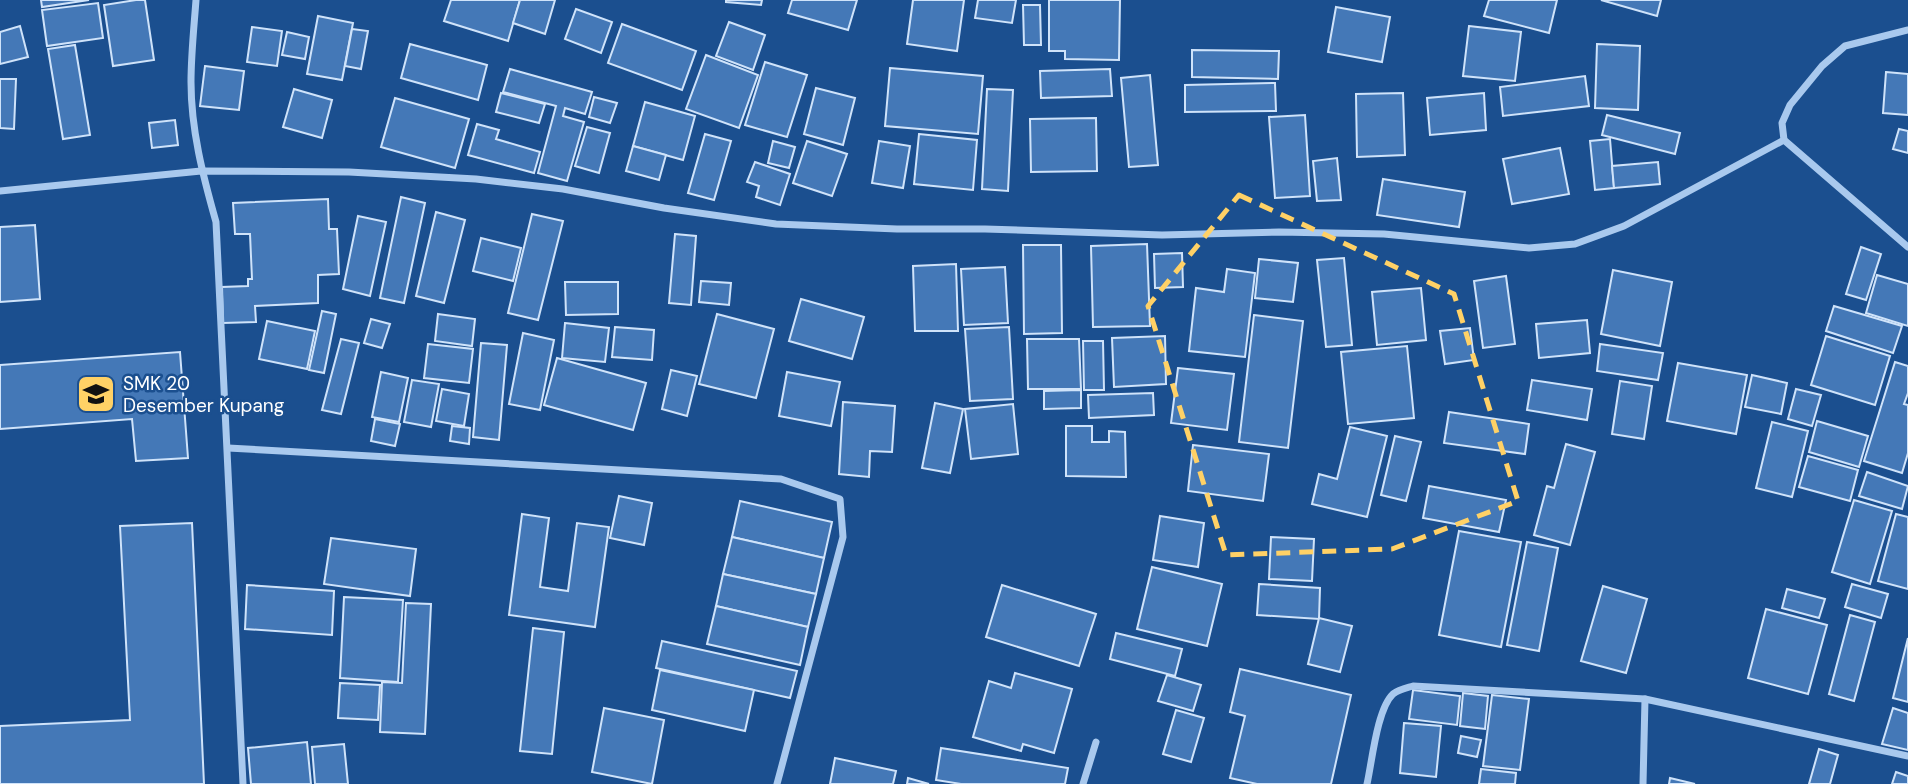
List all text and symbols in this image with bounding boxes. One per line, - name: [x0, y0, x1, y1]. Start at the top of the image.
- place label: SMK 20 Desember Kupang: [123, 371, 285, 418]
- school or university icon: SMK 20 Desember Kupang: [75, 373, 117, 415]

